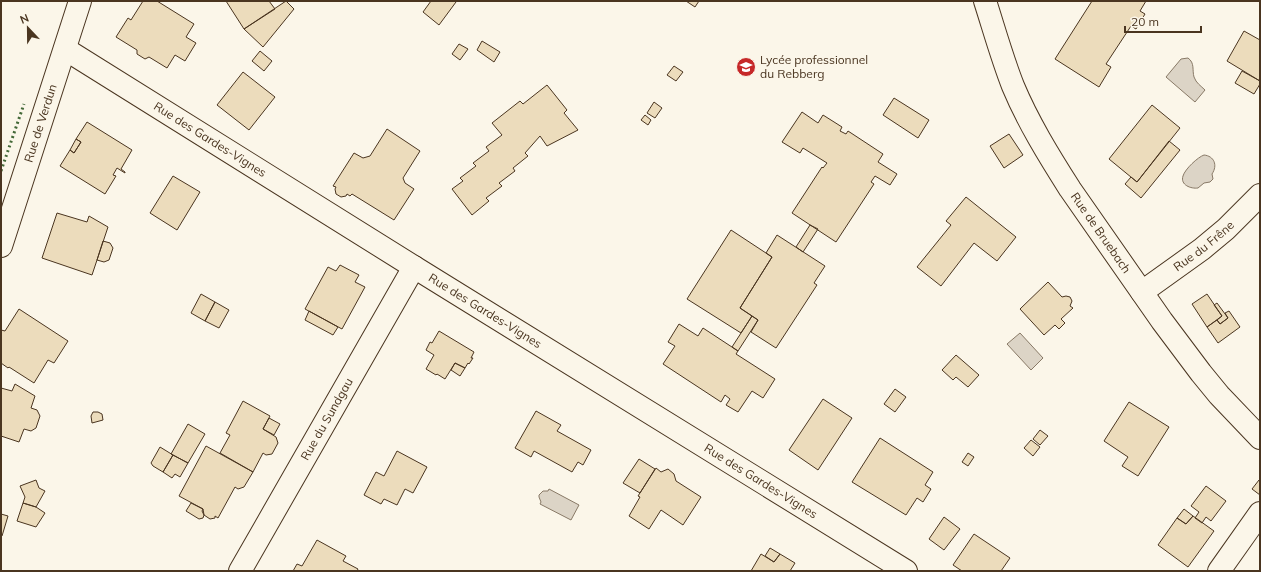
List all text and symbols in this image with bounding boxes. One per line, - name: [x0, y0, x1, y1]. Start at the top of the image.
- north arrow: [8, 8, 48, 48]
- scale bar: [1125, 8, 1201, 34]
- text: N: [18, 11, 31, 27]
- text: 20 m: [1131, 14, 1159, 29]
- place label: Lycée professionnel du Rebberg: [760, 52, 868, 81]
- school or university icon: Lycée professionnel du Rebberg: [735, 56, 757, 78]
- street label: Rue de Verdun: [20, 82, 60, 164]
- street label: Rue des Gardes-Vignes: [151, 98, 270, 180]
- street label: Rue de Bruebach: [1068, 189, 1134, 276]
- street label: Rue du Frêne: [1170, 217, 1237, 274]
- street label: Rue des Gardes-Vignes: [426, 270, 545, 351]
- street label: Rue du Sundgau: [297, 375, 356, 463]
- street label: Rue des Gardes-Vignes: [702, 440, 820, 521]

